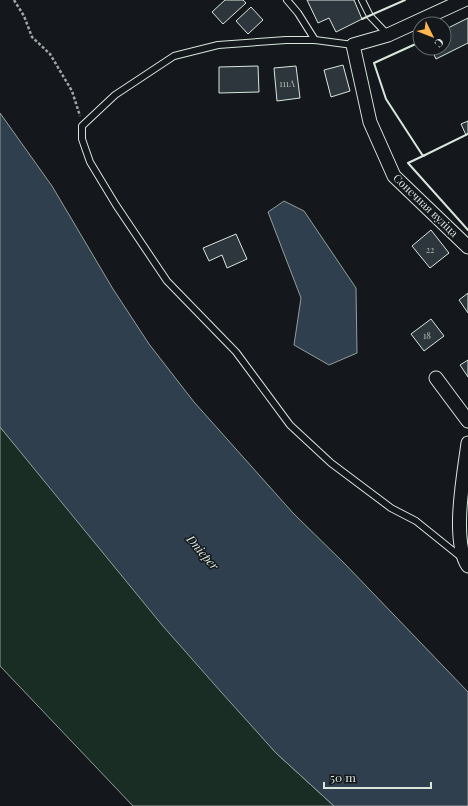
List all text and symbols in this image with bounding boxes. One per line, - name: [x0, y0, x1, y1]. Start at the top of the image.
- north arrow: [412, 16, 452, 56]
- text: С: [431, 35, 448, 51]
- house number: 111А: [279, 77, 295, 89]
- street label: Сонечная вуліца: [390, 170, 462, 240]
- house number: 22: [426, 243, 434, 255]
- house number: 18: [423, 329, 431, 341]
- water label: Dnieper: [183, 530, 223, 574]
- scale bar: [324, 764, 431, 790]
- text: 50 m: [330, 769, 356, 785]

